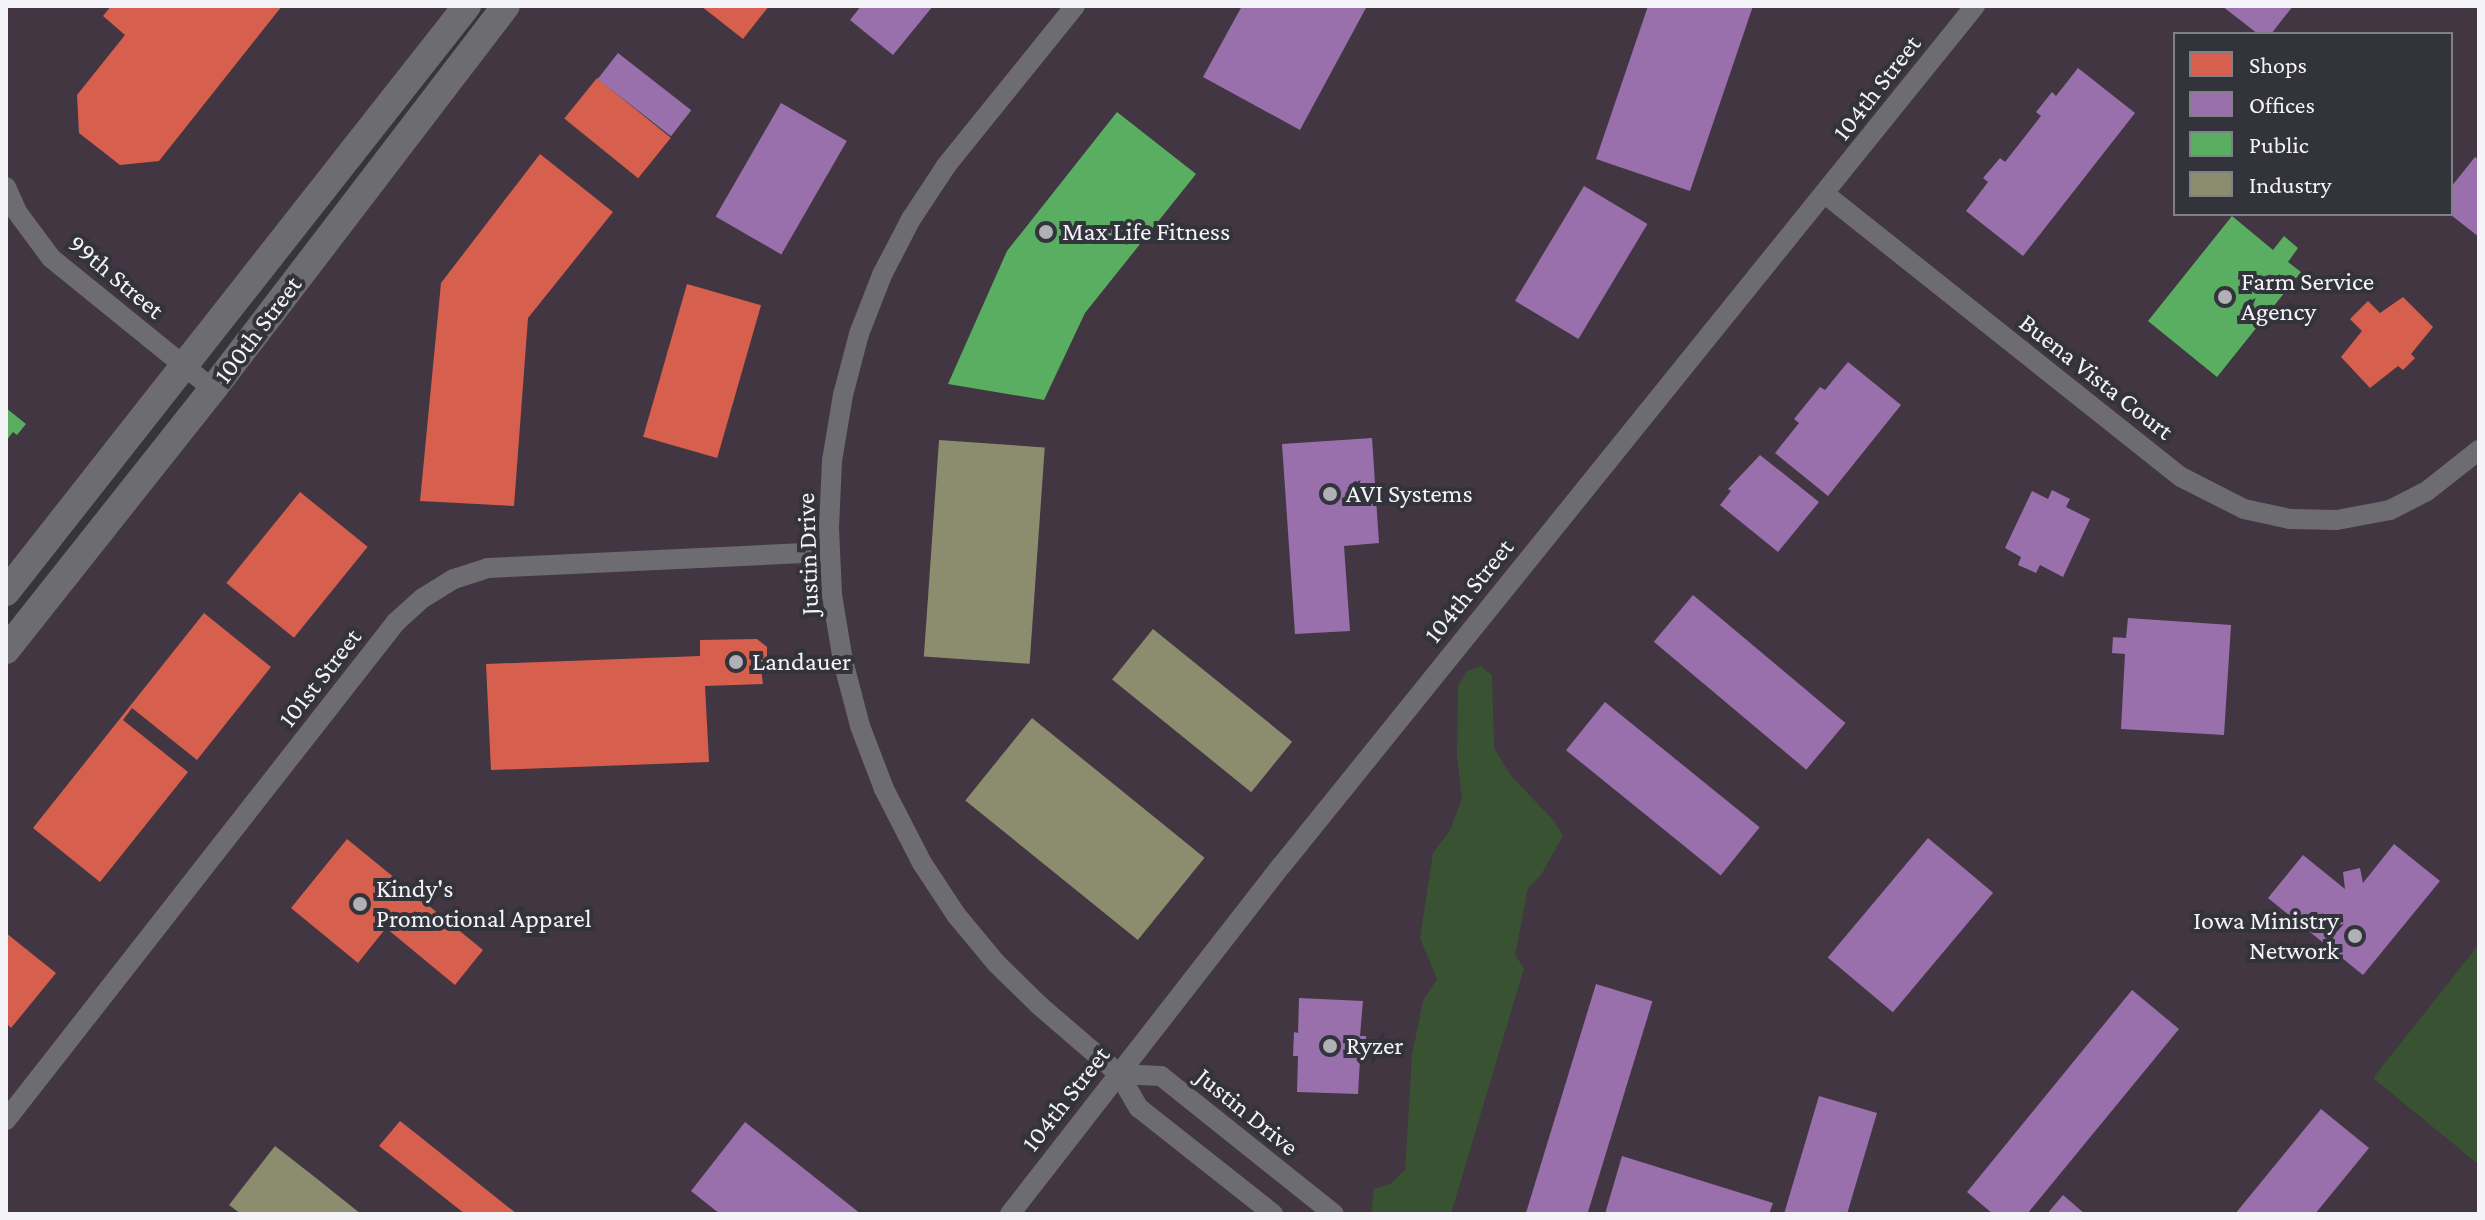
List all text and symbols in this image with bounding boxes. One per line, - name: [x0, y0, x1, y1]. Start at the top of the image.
- street label: 104th Street: [1826, 29, 1928, 147]
- legend: [2173, 32, 2453, 216]
- text: Shops: [2249, 51, 2307, 78]
- text: Offices: [2249, 91, 2315, 118]
- text: Public: [2249, 131, 2309, 158]
- text: Industry: [2249, 171, 2332, 198]
- place label: Max Life Fitness: [1062, 216, 1230, 248]
- marker: Max Life Fitness: [1037, 223, 1055, 241]
- street label: 99th Street: [62, 228, 170, 326]
- place label: Farm Service Agency: [2241, 266, 2374, 328]
- street label: 100th Street: [208, 270, 308, 390]
- marker: Farm Service Agency: [2216, 288, 2234, 306]
- street label: Buena Vista Court: [2013, 307, 2179, 447]
- place label: AVI Systems: [1346, 478, 1473, 510]
- marker: AVI Systems: [1321, 485, 1339, 503]
- street label: Justin Drive: [790, 492, 826, 616]
- street label: 104th Street: [1418, 533, 1520, 649]
- street label: 101st Street: [272, 622, 368, 734]
- place label: Landauer: [752, 646, 851, 678]
- marker: Landauer: [727, 653, 745, 671]
- place label: Kindy's Promotional Apparel: [376, 873, 591, 934]
- marker: Kindy's Promotional Apparel: [351, 895, 369, 913]
- place label: Iowa Ministry Network: [2193, 905, 2339, 966]
- marker: Iowa Ministry Network: [2346, 927, 2364, 945]
- place label: Ryzer: [1346, 1030, 1404, 1062]
- marker: Ryzer: [1321, 1037, 1339, 1055]
- street label: 104th Street: [1015, 1040, 1117, 1158]
- street label: Justin Drive: [1190, 1061, 1304, 1163]

